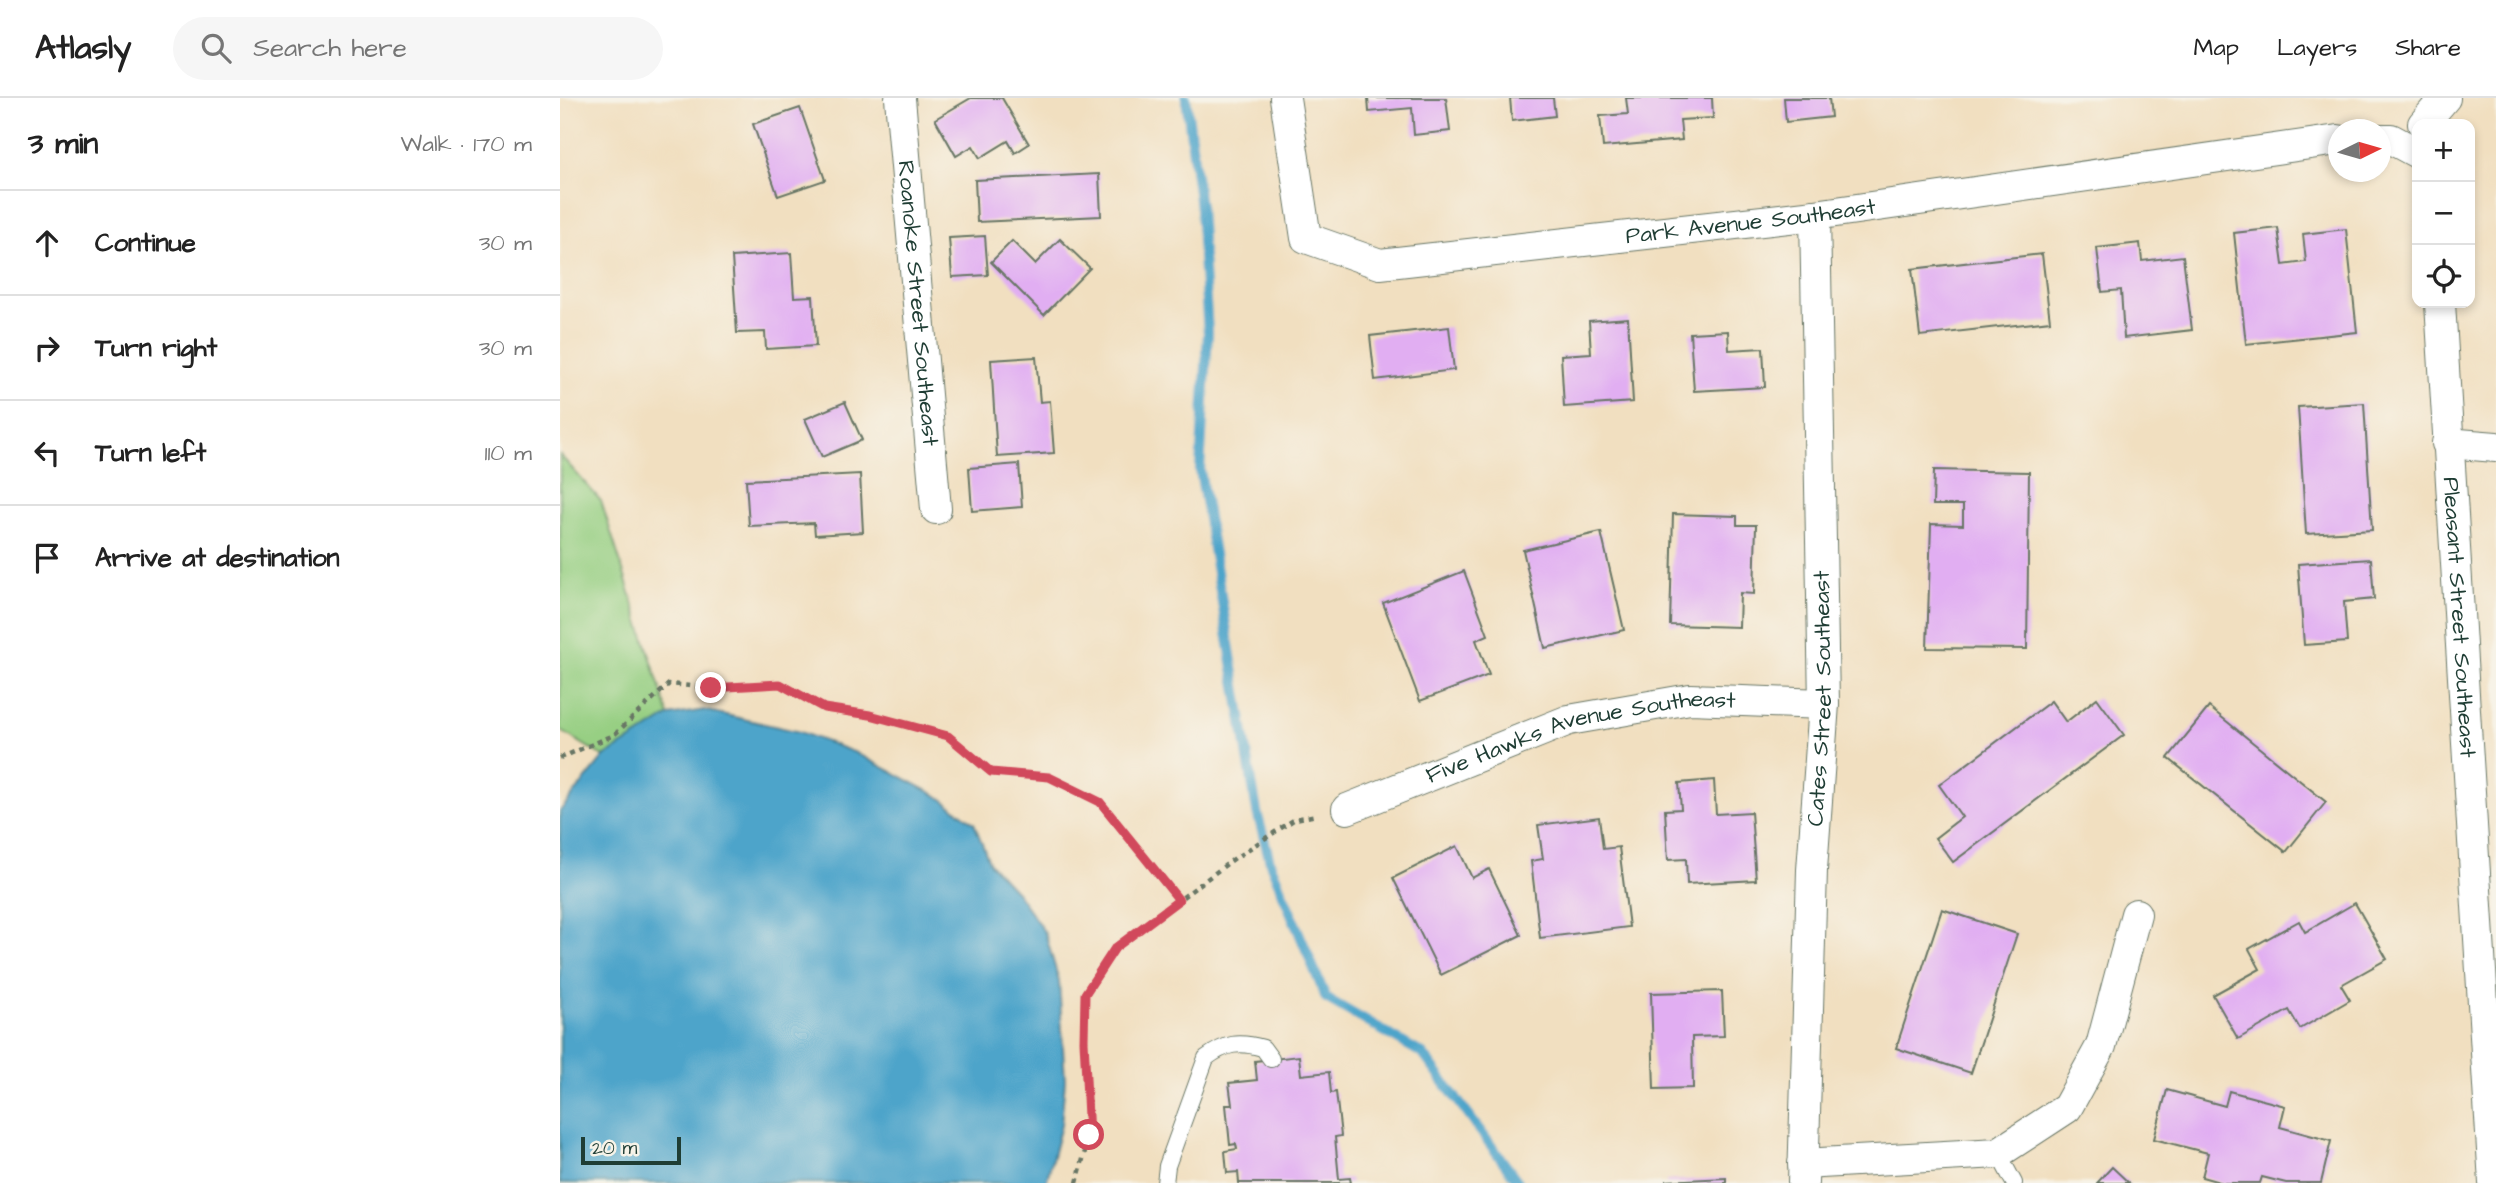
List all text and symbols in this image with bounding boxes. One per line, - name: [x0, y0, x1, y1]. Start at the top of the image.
- search box: [173, 17, 663, 80]
- text: Atlasly: [35, 25, 131, 71]
- icon: search: [197, 29, 235, 67]
- text: Search here: [253, 30, 407, 66]
- text: Map: [2194, 31, 2239, 65]
- text: Layers: [2277, 31, 2357, 65]
- text: Share: [2395, 31, 2461, 65]
- north arrow: [2328, 119, 2391, 182]
- map controls: [2412, 119, 2475, 308]
- button: +: [2412, 119, 2475, 182]
- text: 3 min: [28, 123, 98, 165]
- text: Walk · 170 m: [401, 128, 532, 160]
- street label: Roanoke Street Southeast: [890, 159, 946, 448]
- button: −: [2412, 182, 2475, 245]
- street label: Park Avenue Southeast: [1624, 190, 1878, 252]
- icon: ahead: [28, 224, 66, 262]
- text: Continue: [95, 225, 196, 261]
- text: 30 m: [479, 227, 532, 259]
- button: locate: [2412, 245, 2475, 308]
- icon: right: [28, 329, 66, 367]
- text: Turn right: [95, 330, 217, 366]
- text: 30 m: [479, 332, 532, 364]
- icon: left: [28, 434, 66, 472]
- text: Turn left: [95, 435, 206, 471]
- text: 110 m: [484, 437, 532, 469]
- street label: Pleasant Street Southeast: [2435, 476, 2484, 759]
- icon: arrive: [28, 539, 66, 577]
- text: Arrive at destination: [95, 540, 340, 576]
- street label: Cates Street Southeast: [1799, 570, 1840, 827]
- route end: [695, 672, 726, 703]
- street label: Five Hawks Avenue Southeast: [1421, 683, 1737, 792]
- route start: [1073, 1119, 1104, 1150]
- scale bar: [581, 1134, 681, 1166]
- text: 20 m: [592, 1135, 637, 1162]

